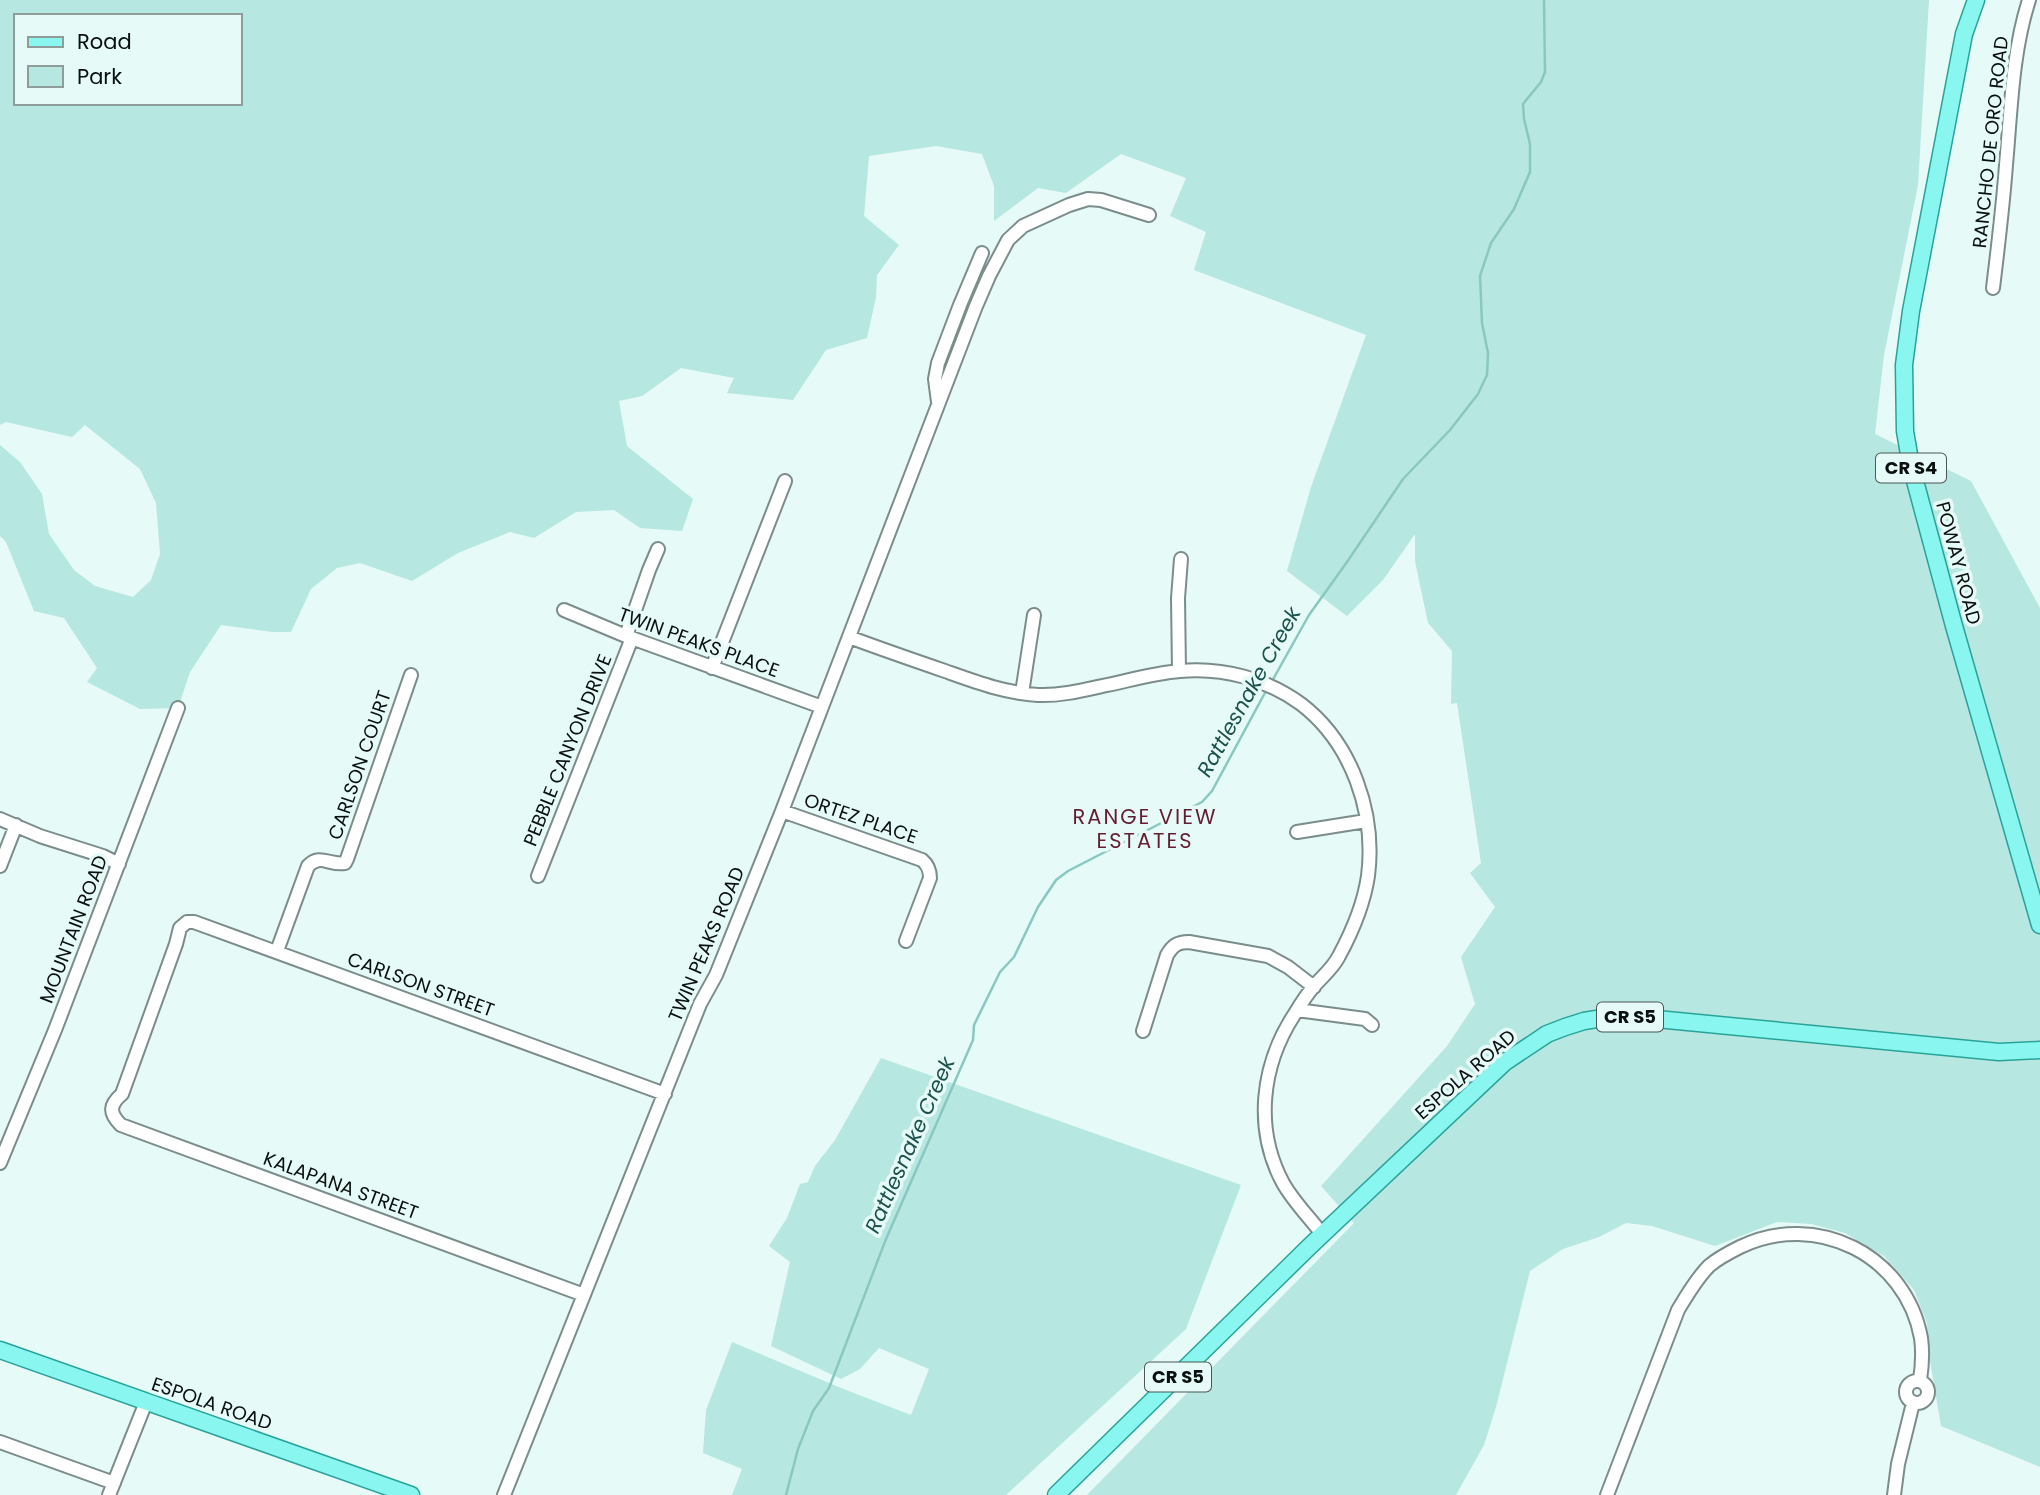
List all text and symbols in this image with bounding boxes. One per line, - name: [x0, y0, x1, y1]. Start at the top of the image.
- legend: [14, 14, 242, 105]
- text: Road: [77, 27, 132, 56]
- street label: RANCHO DE ORO ROAD: [1966, 35, 2015, 249]
- text: Park: [77, 62, 122, 91]
- road number: CR S4: [1876, 454, 1946, 482]
- street label: POWAY ROAD: [1929, 499, 1988, 628]
- street label: TWIN PEAKS PLACE: [615, 601, 783, 684]
- water label: Rattlesnake Creek: [1190, 601, 1308, 782]
- street label: PEBBLE CANYON DRIVE: [517, 650, 618, 850]
- street label: CARLSON COURT: [321, 687, 398, 843]
- street label: ORTEZ PLACE: [801, 786, 921, 850]
- district label: RANGE VIEW ESTATES: [1072, 802, 1218, 855]
- street label: MOUNTAIN ROAD: [33, 851, 114, 1007]
- street label: TWIN PEAKS ROAD: [662, 863, 751, 1026]
- street label: CARLSON STREET: [344, 945, 498, 1024]
- road number: CR S5: [1597, 1002, 1663, 1032]
- street label: ESPOLA ROAD: [1409, 1023, 1522, 1126]
- water label: Rattlesnake Creek: [858, 1051, 962, 1237]
- street label: KALAPANA STREET: [260, 1145, 422, 1226]
- road number: CR S5: [1145, 1362, 1211, 1392]
- street label: ESPOLA ROAD: [148, 1370, 276, 1437]

